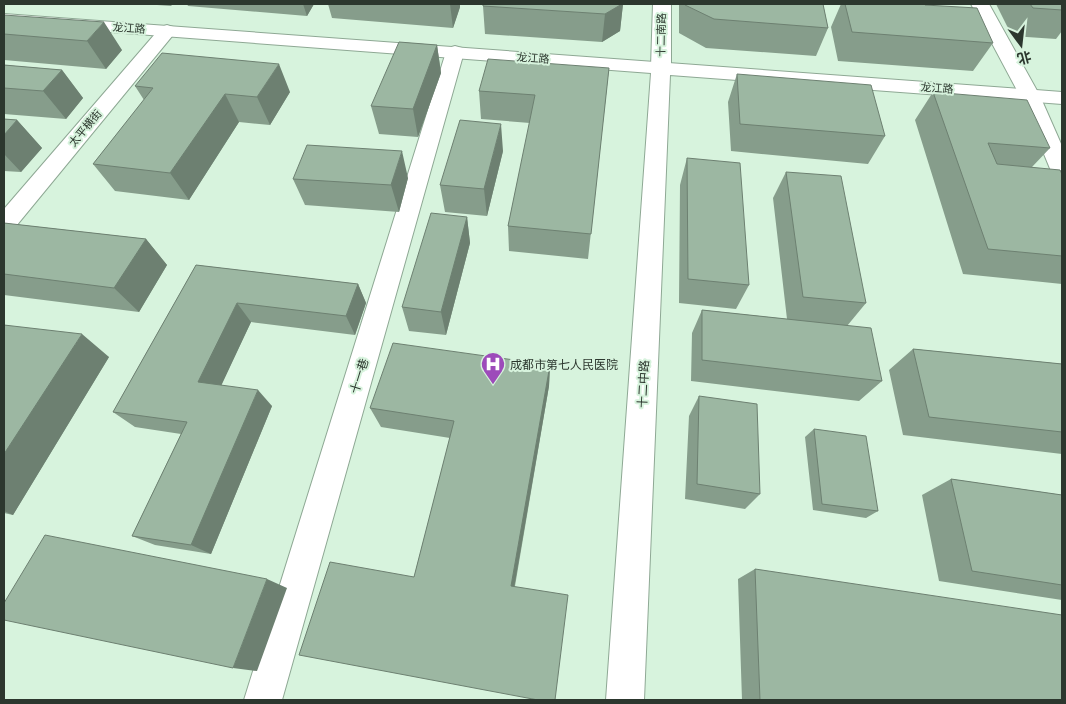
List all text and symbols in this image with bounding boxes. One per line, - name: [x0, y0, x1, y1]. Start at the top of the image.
- street label: 十二南路: [653, 13, 669, 57]
- street label: 龙江路: [112, 19, 146, 37]
- north arrow: [996, 20, 1046, 70]
- text: 北: [1015, 46, 1034, 70]
- street label: 龙江路: [516, 49, 550, 67]
- street label: 龙江路: [920, 79, 954, 97]
- street label: 太平横街: [65, 106, 105, 150]
- hospital icon: 成都市第七人民医院: [480, 351, 506, 385]
- place label: 成都市第七人民医院: [510, 355, 618, 374]
- street label: 十一巷: [345, 356, 373, 396]
- street label: 十二中路: [632, 360, 654, 408]

